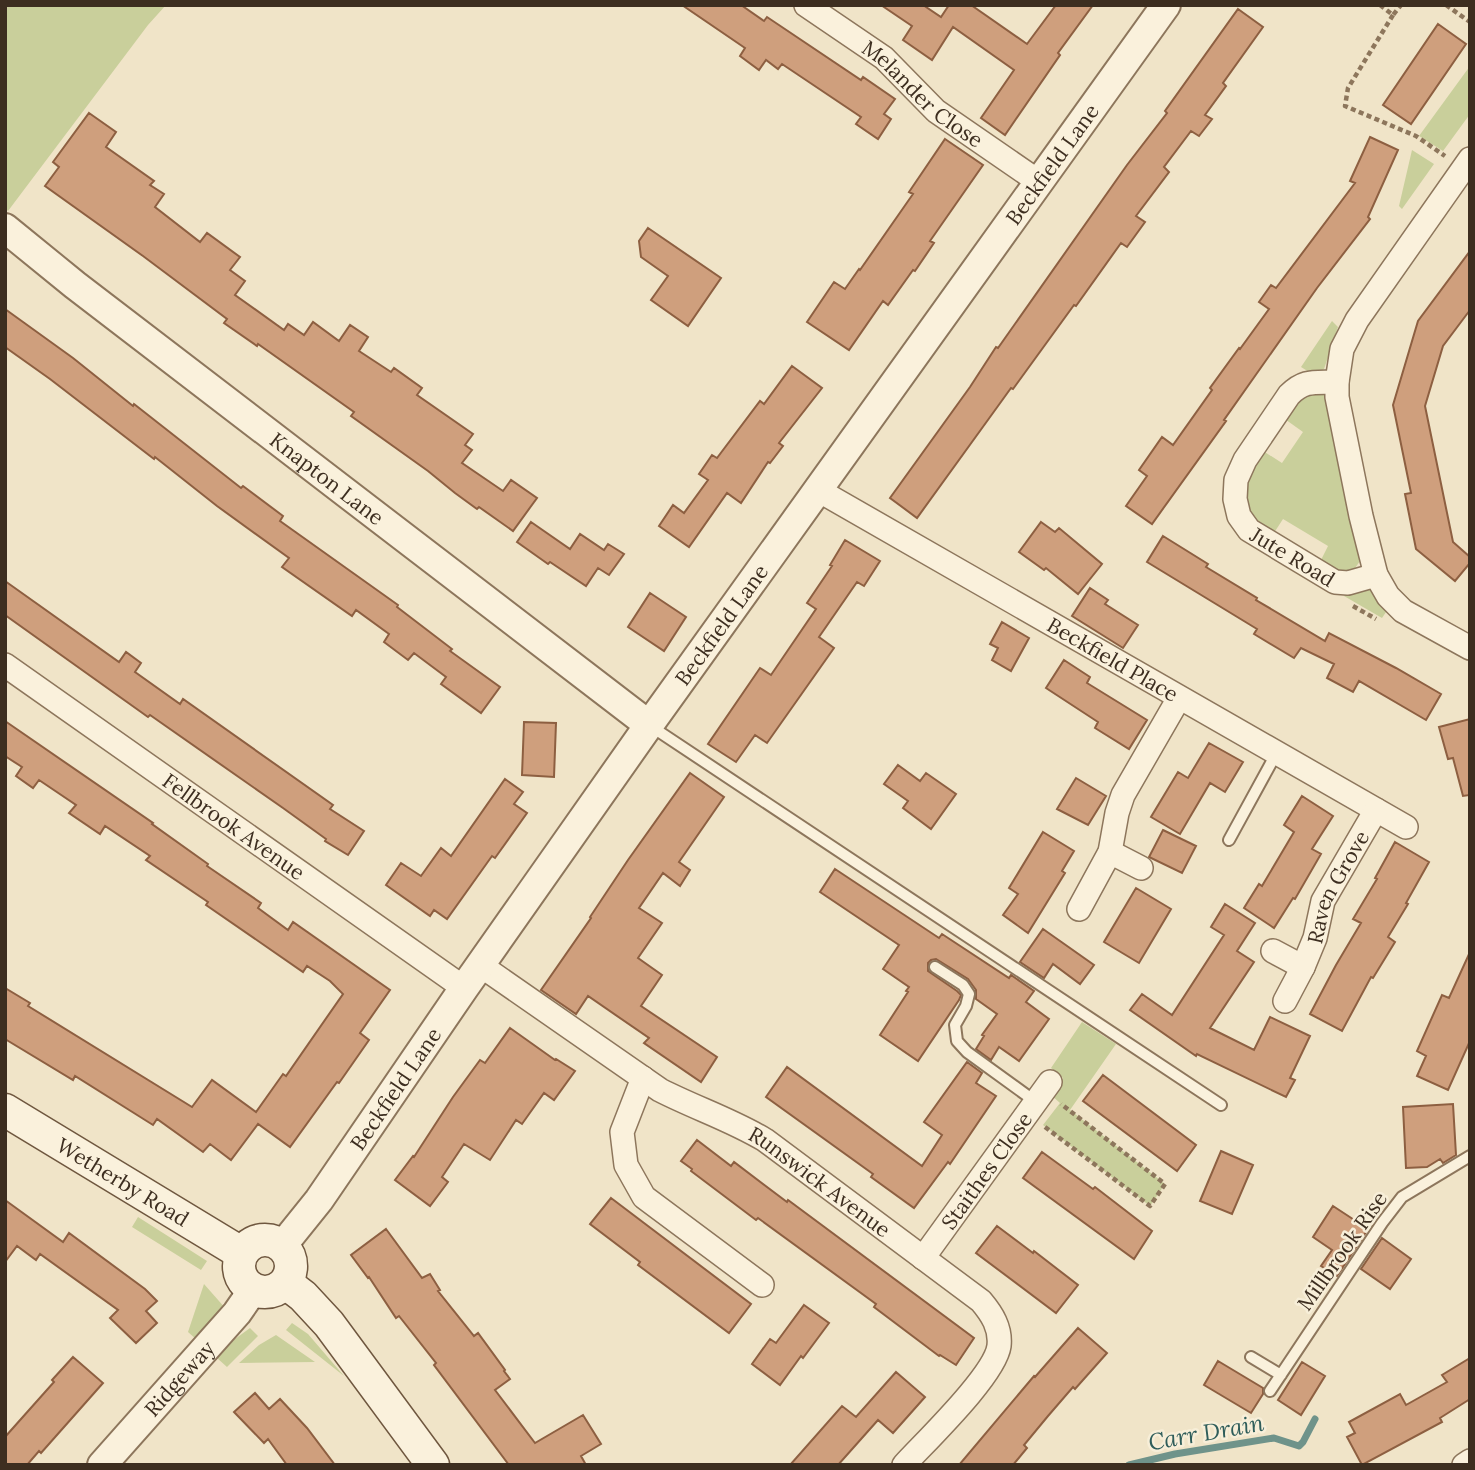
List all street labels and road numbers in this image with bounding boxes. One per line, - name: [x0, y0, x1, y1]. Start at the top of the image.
- street label: Melander Close: [857, 34, 989, 153]
- street label: Beckfield Lane: [999, 98, 1104, 230]
- street label: Knapton Lane: [265, 426, 390, 531]
- street label: Jute Road: [1245, 520, 1340, 592]
- street label: Beckfield Lane: [668, 559, 774, 690]
- street label: Beckfield Place: [1043, 611, 1183, 707]
- street label: Fellbrook Avenue: [158, 767, 310, 886]
- street label: Raven Grove: [1301, 825, 1375, 946]
- street label: Beckfield Lane: [344, 1022, 447, 1155]
- street label: Staithes Close: [935, 1106, 1038, 1234]
- street label: Runswick Avenue: [744, 1120, 896, 1243]
- street label: Wetherby Road: [52, 1131, 194, 1232]
- street label: Millbrook Rise: [1291, 1186, 1393, 1316]
- street label: Ridgeway: [138, 1335, 220, 1422]

